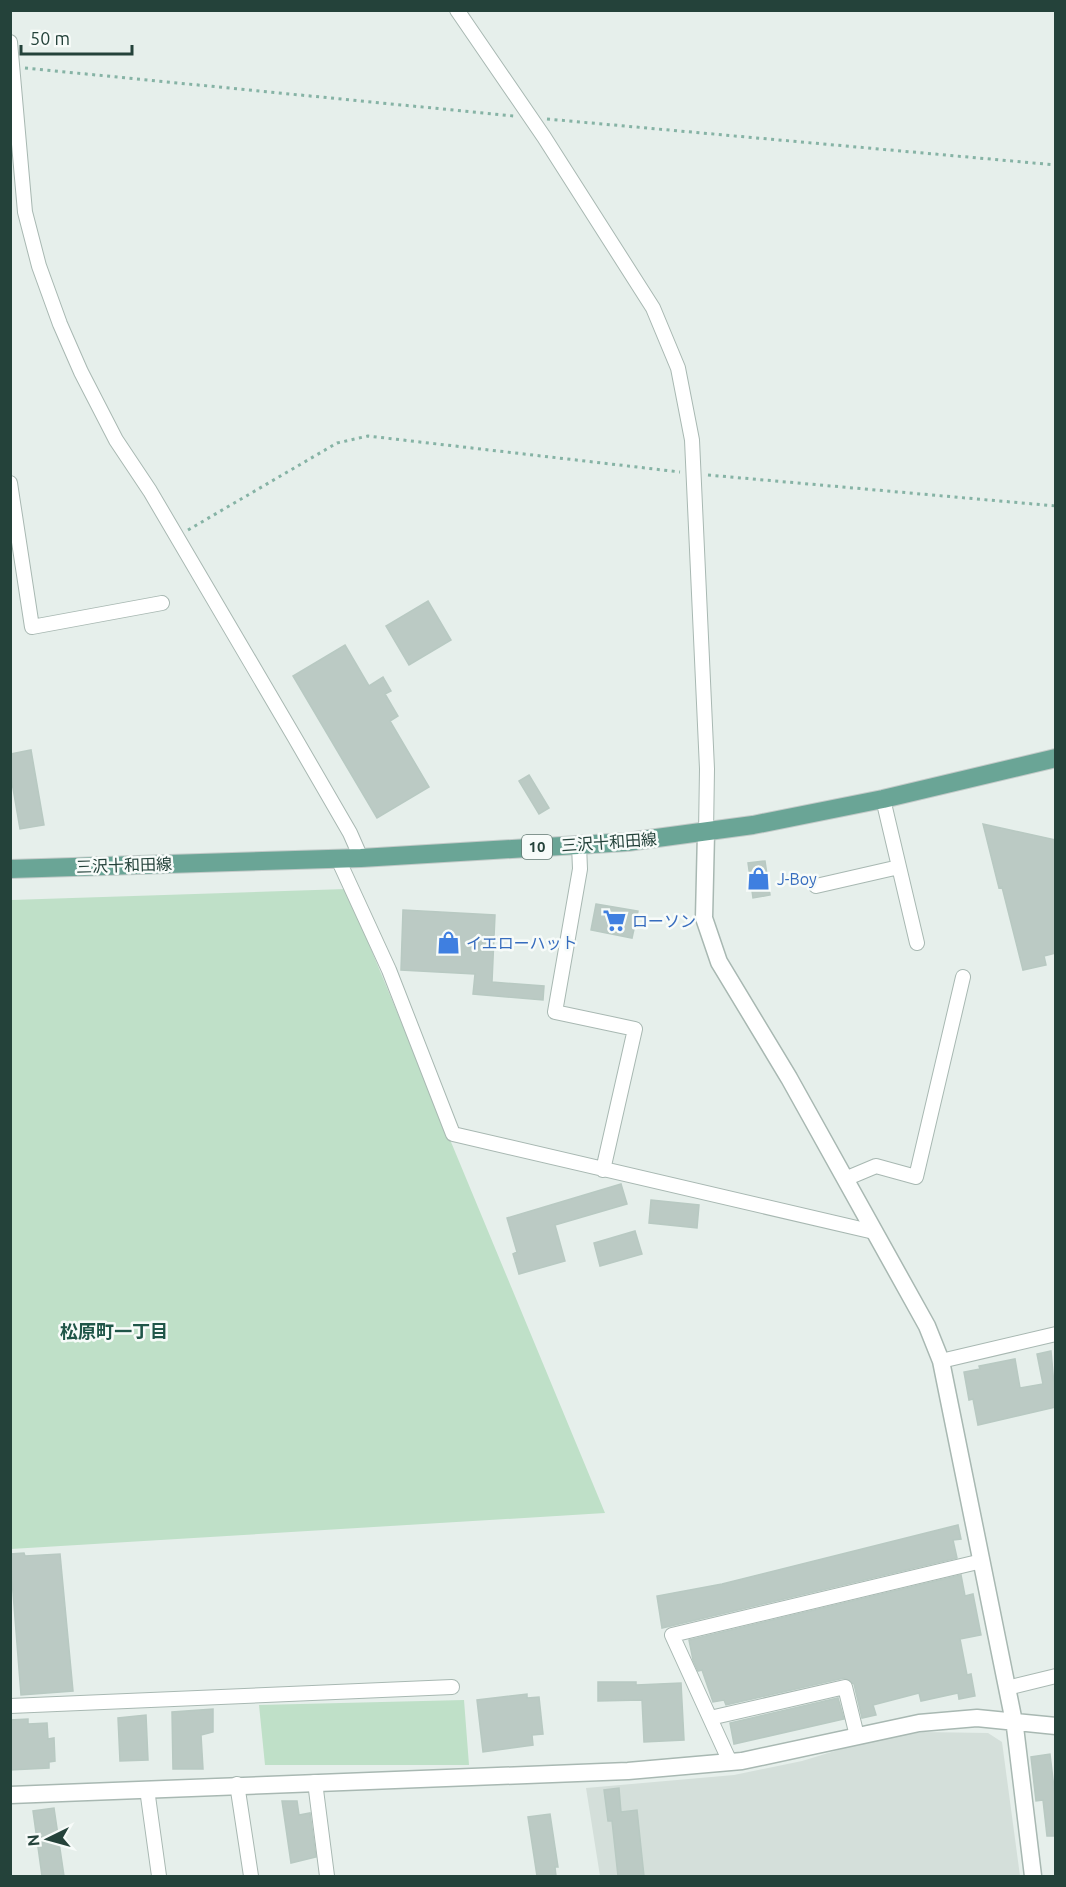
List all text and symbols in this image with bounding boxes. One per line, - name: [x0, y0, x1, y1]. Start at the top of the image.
- scale bar: [21, 18, 132, 56]
- text: 50 m: [30, 28, 70, 48]
- street label: 三沢十和田線: [560, 830, 658, 854]
- road number: 10: [522, 835, 552, 859]
- street label: 三沢十和田線: [76, 854, 172, 876]
- shop icon: J-Boy: [746, 866, 772, 892]
- place label: J-Boy: [777, 870, 817, 888]
- supermarket icon: ローソン: [601, 908, 627, 934]
- place label: ローソン: [632, 912, 696, 930]
- shop icon: イエローハット: [435, 930, 461, 956]
- place label: イエローハット: [466, 934, 578, 952]
- district label: 松原町一丁目: [60, 1321, 168, 1341]
- north arrow: [18, 1809, 78, 1869]
- text: N: [24, 1834, 43, 1847]

